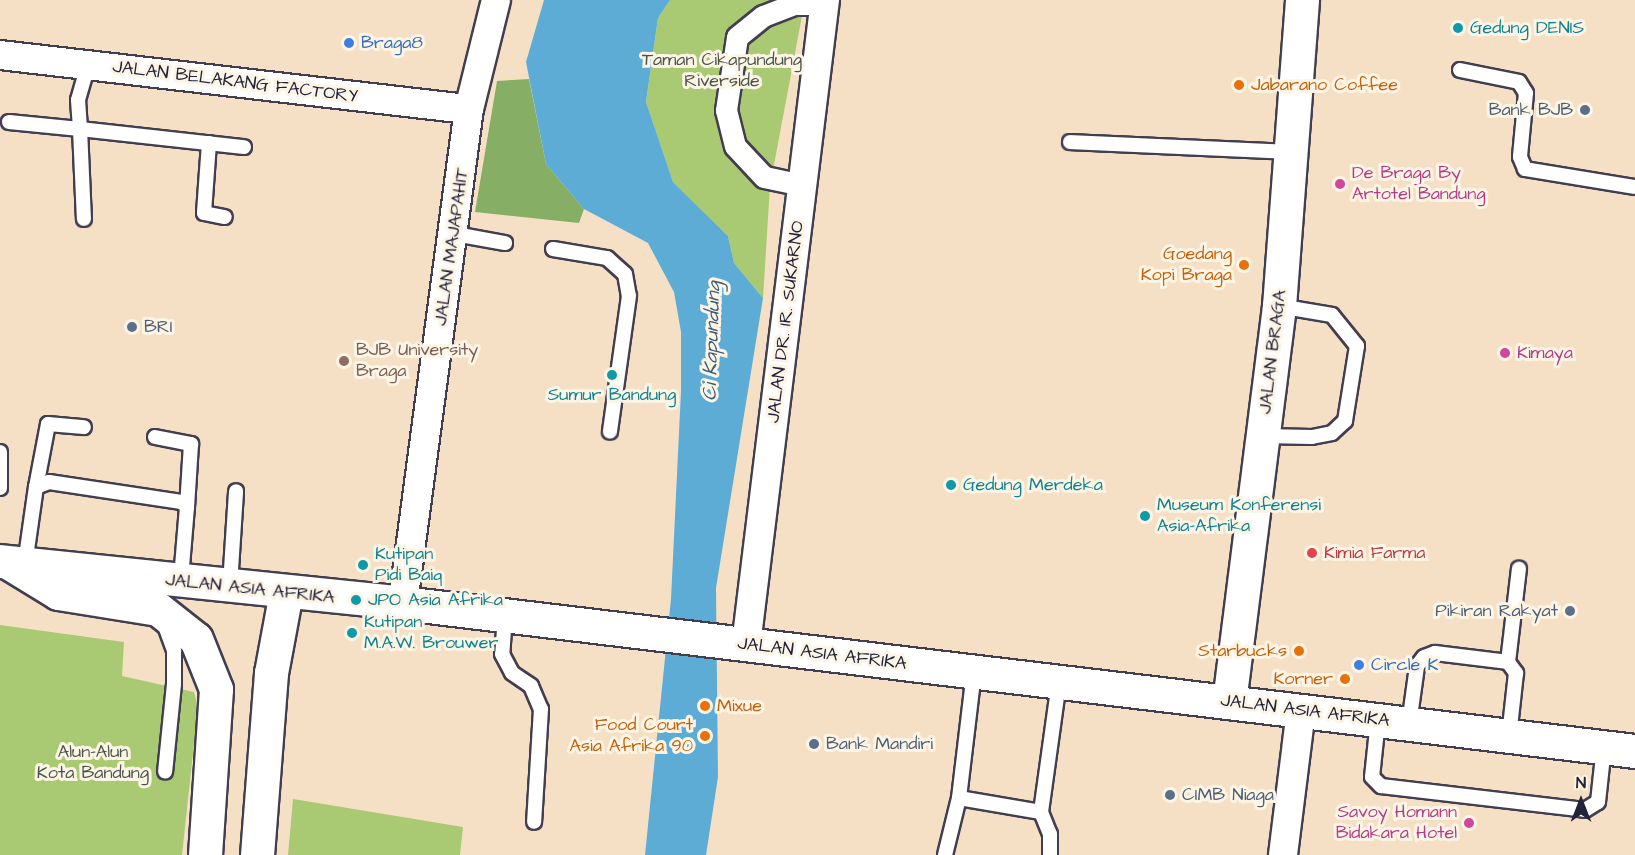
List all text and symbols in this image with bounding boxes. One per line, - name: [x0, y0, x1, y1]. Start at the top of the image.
- place label: Gedung DENIS: [1470, 17, 1584, 39]
- marker: Gedung DENIS: [1451, 21, 1465, 35]
- place label: Braga8: [361, 32, 423, 54]
- marker: Braga8: [342, 36, 356, 50]
- park label: Taman Cikapundung Riverside: [642, 50, 802, 92]
- street label: JALAN BELAKANG FACTORY: [111, 56, 359, 108]
- place label: Jabarano Coffee: [1251, 74, 1398, 96]
- marker: Jabarano Coffee: [1232, 78, 1246, 92]
- place label: Bank BJB: [1489, 99, 1573, 121]
- marker: Bank BJB: [1578, 103, 1592, 117]
- place label: De Braga By Artotel Bandung: [1352, 163, 1486, 206]
- street label: JALAN MAJAPAHIT: [430, 167, 474, 327]
- marker: De Braga By Artotel Bandung: [1333, 177, 1347, 191]
- street label: JALAN DR. IR. SUKARNO: [763, 220, 809, 424]
- place label: Goedang Kopi Braga: [1141, 244, 1232, 286]
- marker: Goedang Kopi Braga: [1237, 258, 1251, 272]
- water label: Ci Kapundung: [698, 281, 726, 401]
- street label: JALAN BRAGA: [1255, 289, 1291, 415]
- place label: BRI: [144, 316, 172, 338]
- marker: BRI: [125, 320, 139, 334]
- place label: BJB University Braga: [356, 340, 478, 382]
- place label: Kimaya: [1517, 342, 1573, 364]
- marker: Kimaya: [1498, 346, 1512, 360]
- marker: BJB University Braga: [337, 354, 351, 368]
- marker: Sumur Bandung: [605, 368, 619, 382]
- place label: Sumur Bandung: [548, 384, 676, 406]
- place label: Gedung Merdeka: [963, 474, 1103, 496]
- marker: Gedung Merdeka: [944, 478, 958, 492]
- place label: Museum Konferensi Asia-Afrika: [1157, 495, 1321, 538]
- marker: Museum Konferensi Asia-Afrika: [1138, 509, 1152, 523]
- place label: Kimia Farma: [1324, 542, 1425, 564]
- place label: Kutipan Pidi Baiq: [375, 544, 442, 586]
- marker: Kimia Farma: [1305, 546, 1319, 560]
- marker: Kutipan Pidi Baiq: [356, 558, 370, 572]
- street label: JALAN ASIA AFRIKA: [164, 569, 336, 609]
- place label: JPO Asia Afrika: [368, 589, 503, 611]
- marker: JPO Asia Afrika: [349, 593, 363, 607]
- place label: Pikiran Rakyat: [1435, 600, 1558, 622]
- marker: Pikiran Rakyat: [1563, 604, 1577, 618]
- place label: Kutipan M.A.W. Brouwer: [364, 612, 498, 654]
- marker: Kutipan M.A.W. Brouwer: [345, 626, 359, 640]
- street label: JALAN ASIA AFRIKA: [736, 633, 908, 675]
- place label: Starbucks: [1198, 640, 1287, 662]
- marker: Starbucks: [1292, 644, 1306, 658]
- place label: Circle K: [1371, 654, 1438, 676]
- marker: Circle K: [1352, 658, 1366, 672]
- place label: Korner: [1273, 668, 1333, 690]
- marker: Korner: [1338, 672, 1352, 686]
- street label: JALAN ASIA AFRIKA: [1219, 690, 1391, 732]
- place label: Mixue: [717, 695, 762, 717]
- marker: Mixue: [698, 699, 712, 713]
- place label: Food Court Asia Afrika 90: [569, 715, 693, 758]
- marker: Food Court Asia Afrika 90: [698, 729, 712, 743]
- place label: Bank Mandiri: [826, 733, 933, 755]
- marker: Bank Mandiri: [807, 737, 821, 751]
- park label: Alun-Alun Kota Bandung: [37, 742, 149, 784]
- north arrow: [1551, 771, 1611, 831]
- text: N: [1576, 772, 1586, 794]
- place label: CIMB Niaga: [1182, 784, 1274, 806]
- marker: CIMB Niaga: [1163, 788, 1177, 802]
- place label: Savoy Homann Bidakara Hotel: [1336, 802, 1457, 844]
- marker: Savoy Homann Bidakara Hotel: [1462, 816, 1476, 830]

